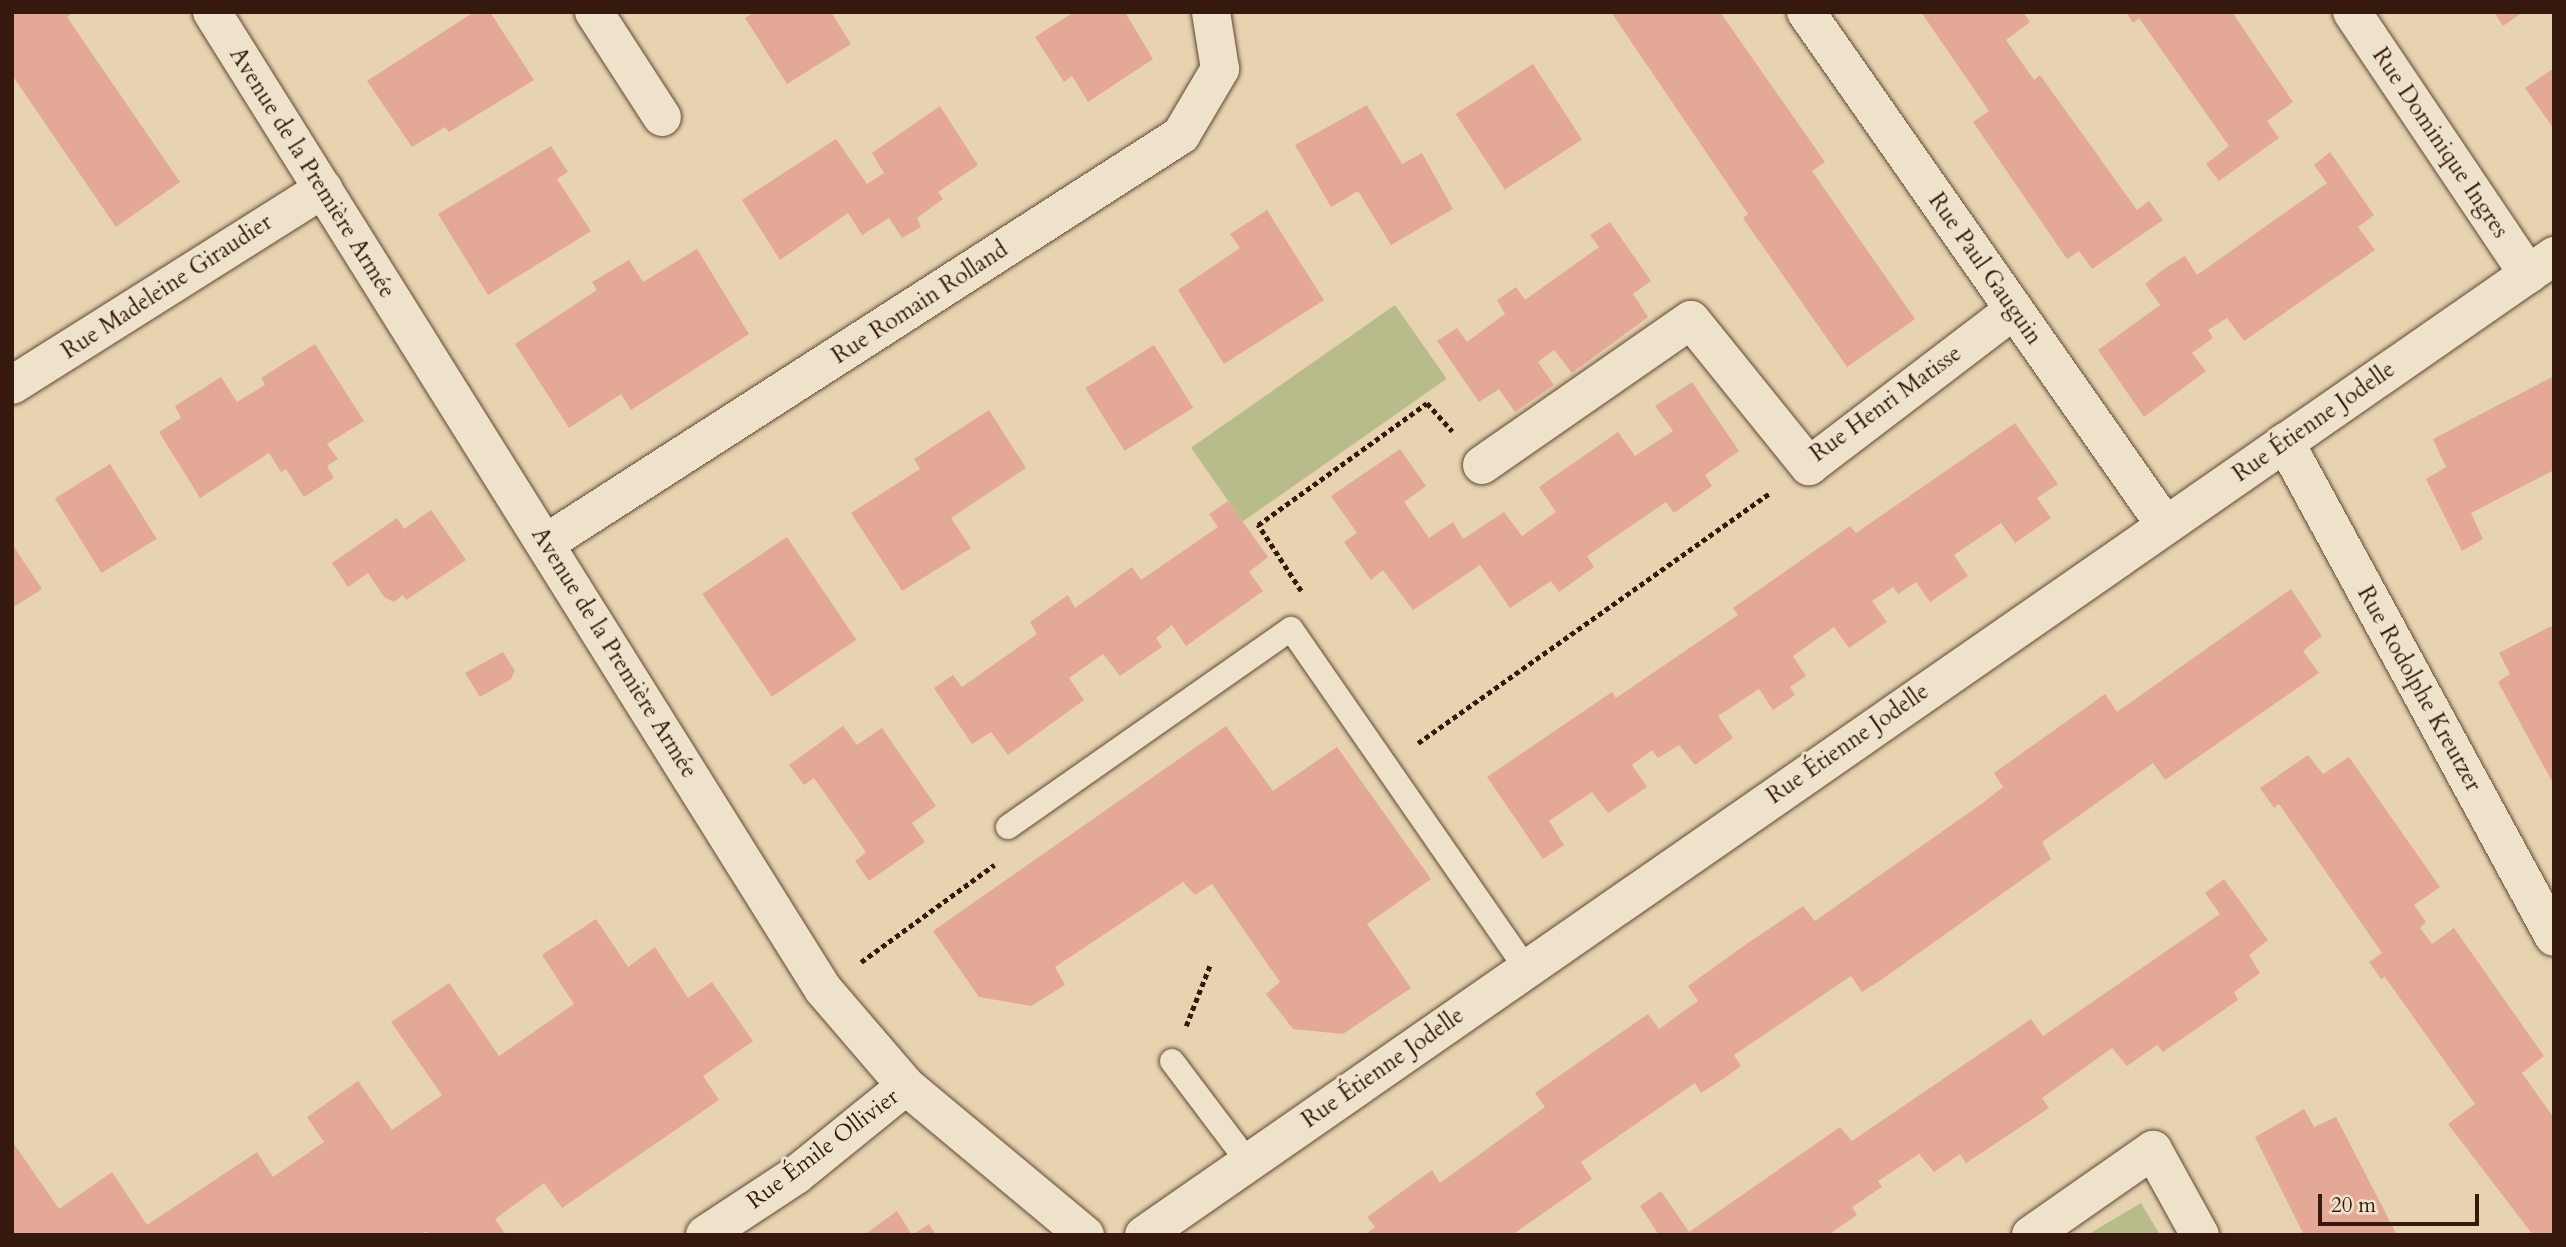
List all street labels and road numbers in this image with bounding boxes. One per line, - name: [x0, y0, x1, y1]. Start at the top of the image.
- street label: Avenue de la Première Armée: [223, 43, 401, 303]
- street label: Rue Dominique Ingres: [2366, 43, 2514, 243]
- street label: Rue Paul Gauguin: [1922, 188, 2048, 350]
- street label: Rue Madeleine Giraudier: [57, 209, 277, 365]
- street label: Rue Romain Rolland: [827, 236, 1013, 370]
- street label: Rue Henri Matisse: [1805, 340, 1967, 468]
- street label: Rue Étienne Jodelle: [2228, 356, 2400, 488]
- street label: Avenue de la Première Armée: [525, 523, 703, 783]
- street label: Rue Rodolphe Kreutzer: [2351, 582, 2487, 796]
- street label: Rue Étienne Jodelle: [1762, 678, 1934, 810]
- street label: Rue Étienne Jodelle: [1297, 1002, 1469, 1134]
- street label: Rue Émile Ollivier: [742, 1083, 904, 1215]

